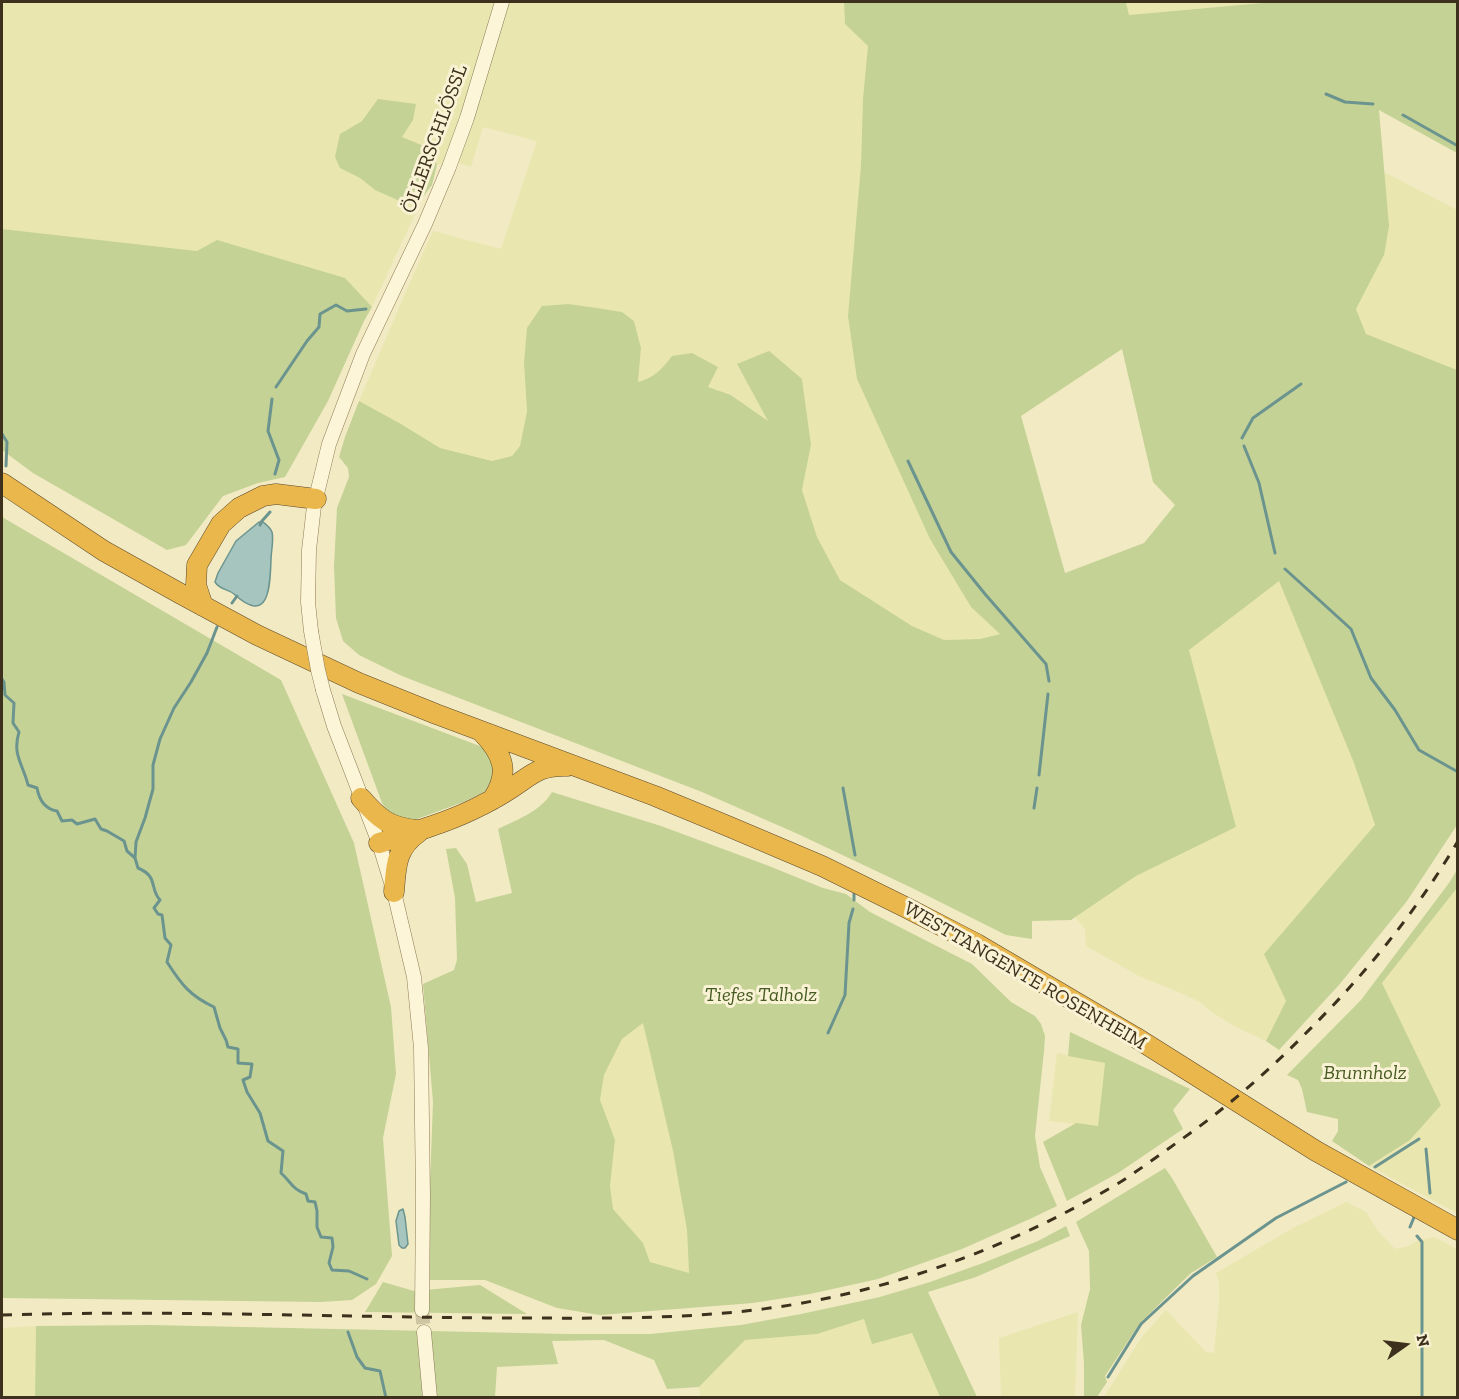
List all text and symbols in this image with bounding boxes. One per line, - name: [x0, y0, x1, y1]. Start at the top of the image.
- street label: ÖLLERSCHLÖSSL: [397, 61, 473, 217]
- street label: WESTTANGENTE ROSENHEIM: [899, 897, 1151, 1055]
- park label: Tiefes Talholz: [705, 983, 817, 1007]
- park label: Brunnholz: [1323, 1061, 1407, 1085]
- north arrow: [1375, 1315, 1435, 1375]
- text: N: [1412, 1332, 1434, 1349]

